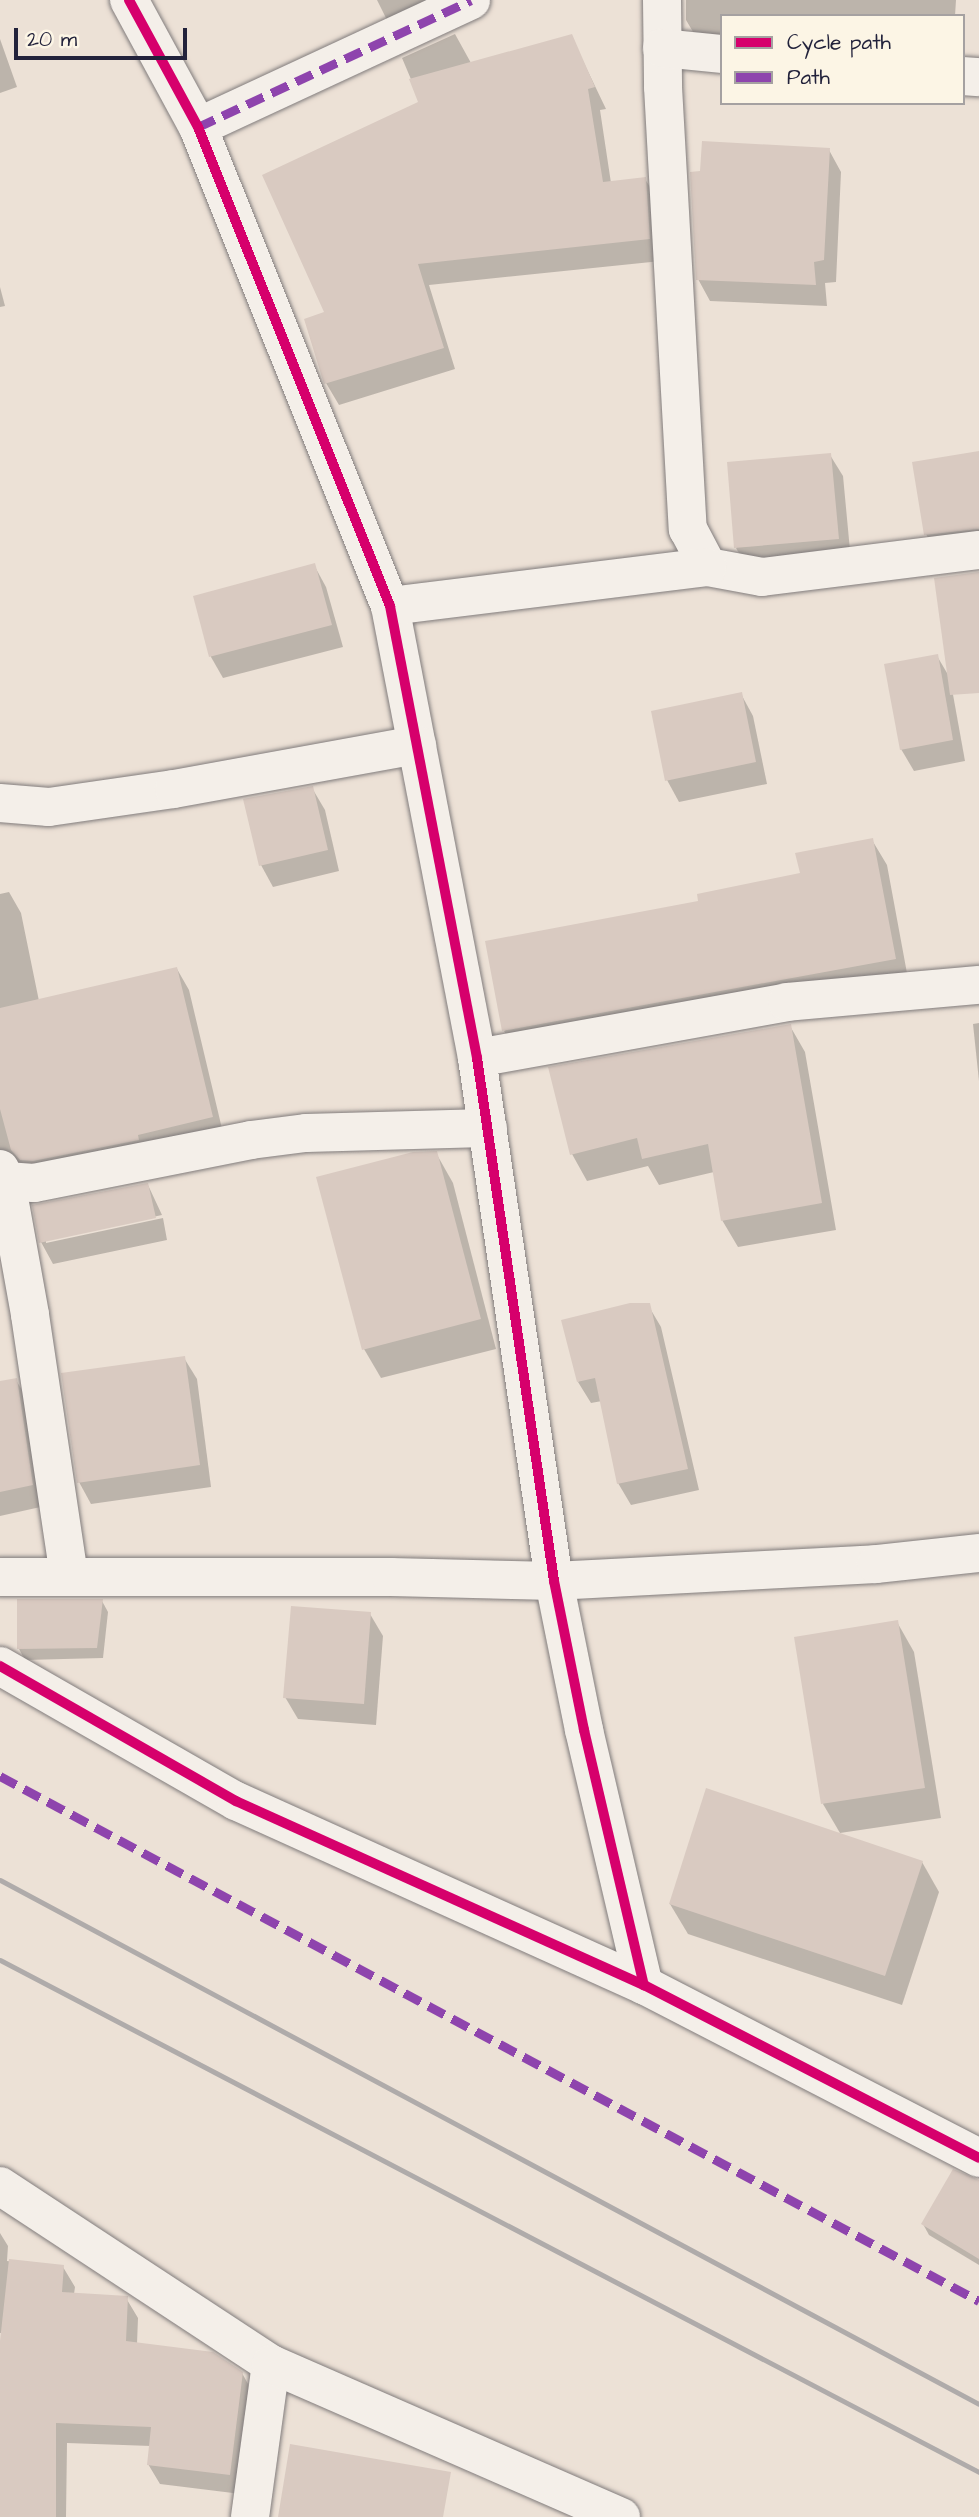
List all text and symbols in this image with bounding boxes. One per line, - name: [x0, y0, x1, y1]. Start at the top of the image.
- scale bar: [18, 14, 191, 58]
- legend: [720, 14, 965, 105]
- text: 20 m: [27, 25, 77, 54]
- text: Cycle path: [787, 28, 891, 57]
- text: Path: [787, 63, 830, 92]

